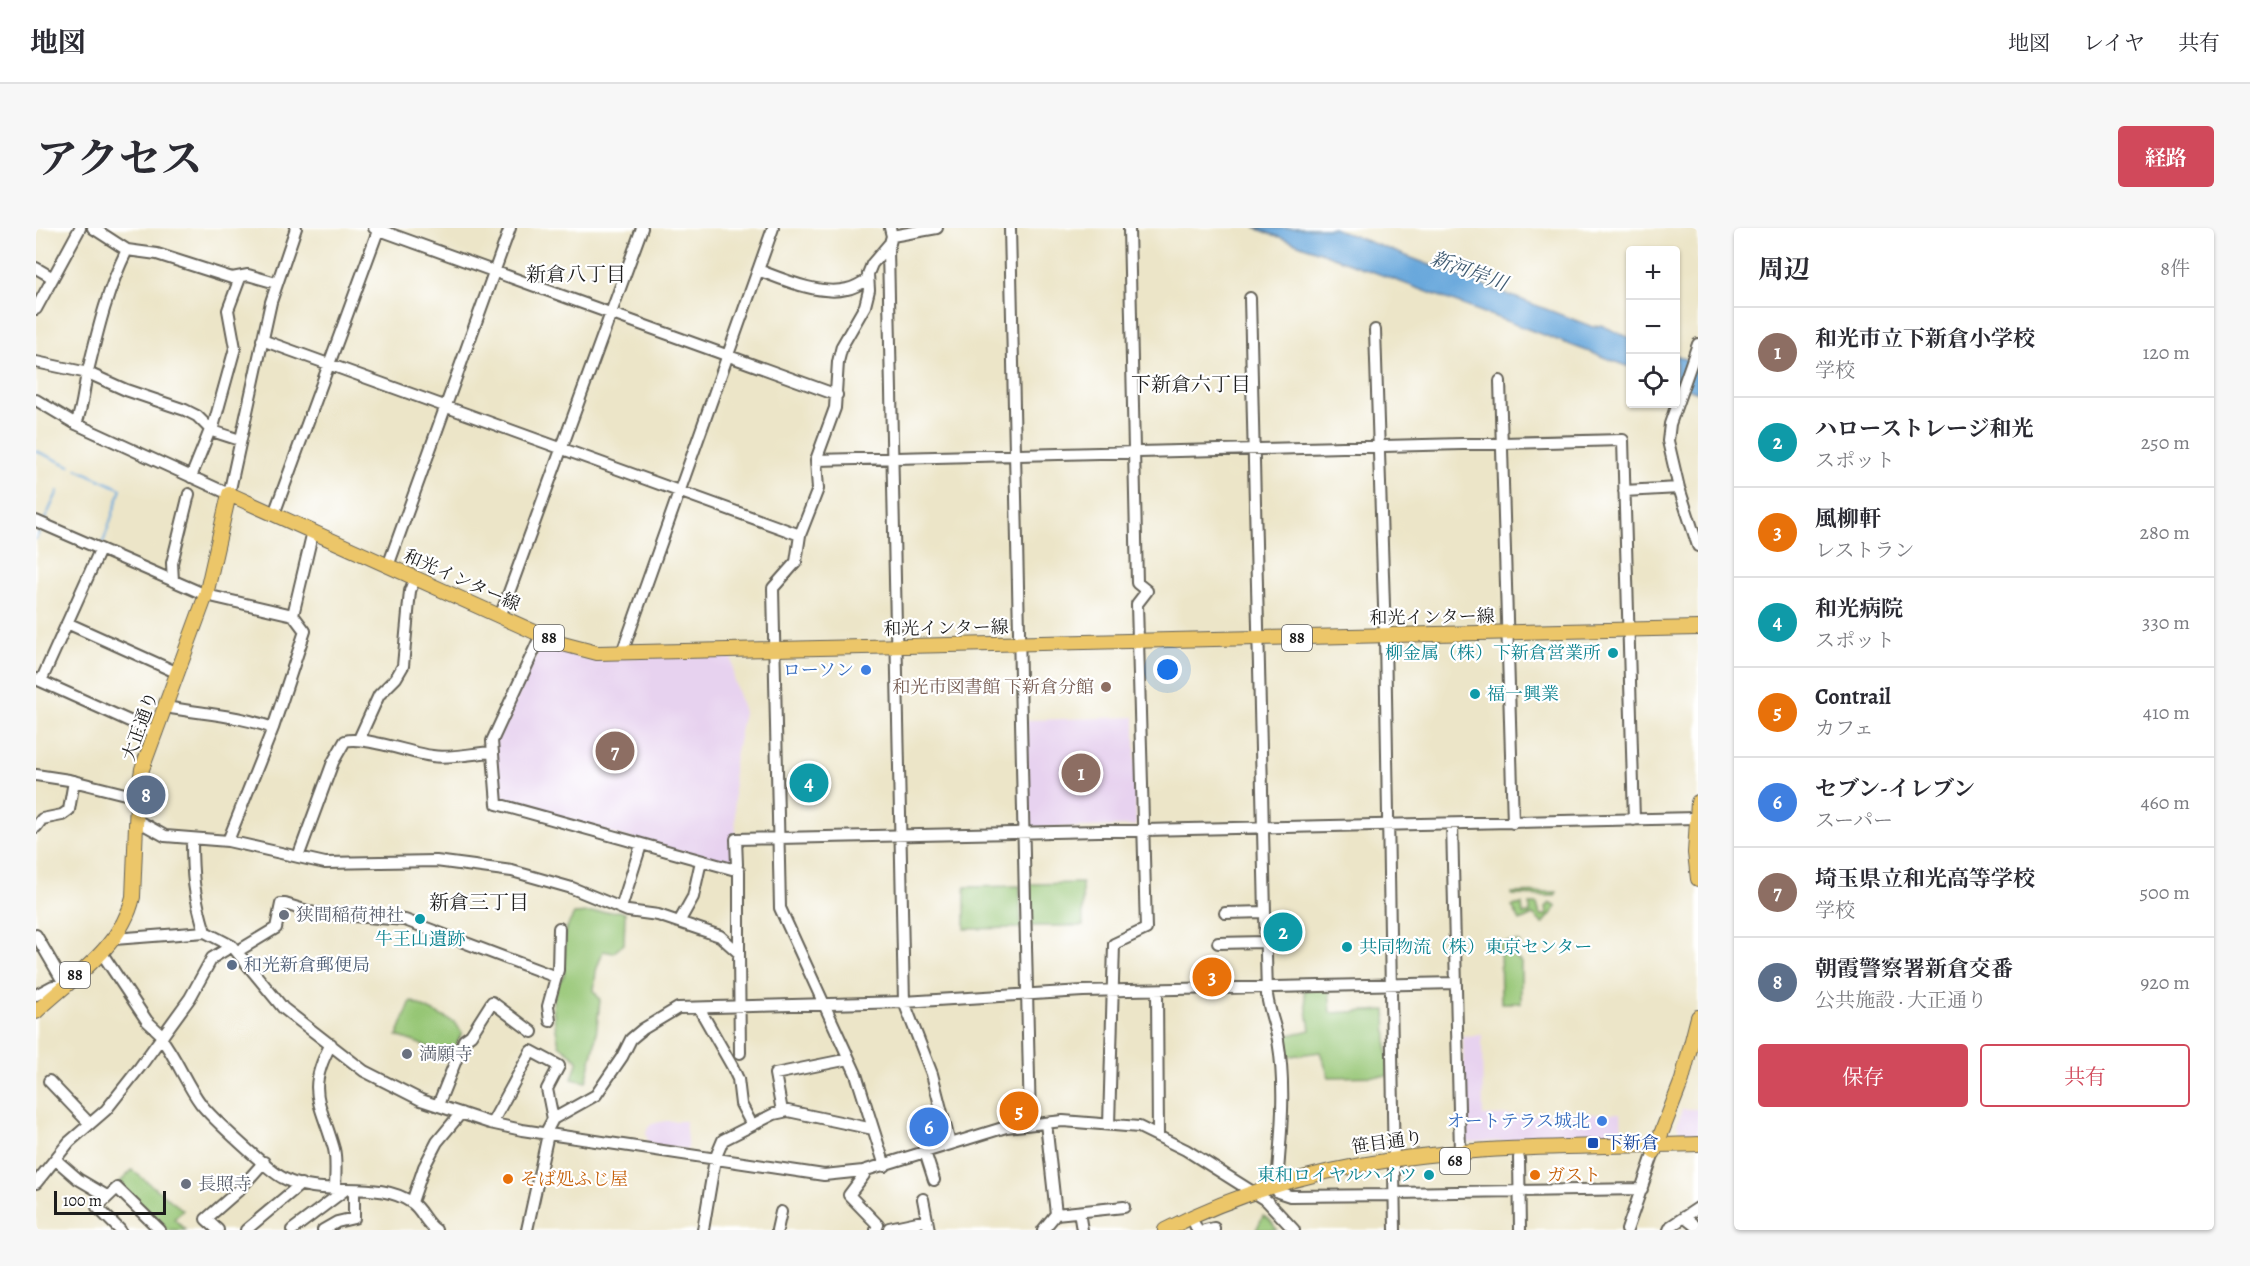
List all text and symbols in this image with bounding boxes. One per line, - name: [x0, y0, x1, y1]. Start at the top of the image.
- text: 地図: [30, 24, 86, 62]
- text: 地図: [2008, 29, 2050, 57]
- text: レイヤ: [2083, 29, 2145, 57]
- text: 共有: [2178, 29, 2220, 57]
- button: 経路: [2118, 126, 2214, 187]
- text: アクセス: [36, 130, 203, 187]
- water label: 新河岸川: [1427, 245, 1513, 298]
- map controls: [1626, 246, 1680, 408]
- button: +: [1626, 246, 1680, 300]
- text: 周辺: [1758, 252, 1810, 287]
- text: 8件: [2160, 255, 2190, 282]
- district label: 新倉八丁目: [526, 261, 626, 288]
- button: −: [1626, 300, 1680, 354]
- text: 和光市立下新倉小学校: [1815, 324, 2035, 354]
- text: 1: [1774, 339, 1781, 366]
- text: 120 m: [2142, 339, 2190, 366]
- button: locate: [1626, 354, 1680, 408]
- text: 学校: [1815, 357, 1855, 384]
- district label: 下新倉六丁目: [1131, 371, 1251, 398]
- text: ハローストレージ和光: [1815, 414, 2033, 444]
- text: 2: [1773, 429, 1782, 456]
- text: 250 m: [2141, 429, 2190, 456]
- text: スポット: [1815, 447, 1895, 474]
- text: 風柳軒: [1815, 504, 1881, 534]
- text: 3: [1773, 519, 1782, 546]
- text: 280 m: [2140, 519, 2190, 546]
- text: レストラン: [1815, 537, 1914, 564]
- street label: 和光インター線: [400, 544, 524, 616]
- text: 和光病院: [1815, 594, 1903, 624]
- street label: 和光インター線: [1369, 604, 1495, 630]
- text: 4: [1773, 609, 1782, 636]
- text: 330 m: [2142, 609, 2190, 636]
- street label: 和光インター線: [883, 615, 1009, 641]
- road number: 88: [534, 625, 564, 651]
- road number: 88: [1282, 625, 1312, 651]
- text: スポット: [1815, 627, 1895, 654]
- place label: 柳金属（株）下新倉営業所: [1385, 641, 1601, 665]
- marker: 柳金属（株）下新倉営業所: [1606, 646, 1620, 660]
- your location: [1153, 655, 1182, 684]
- place label: ローソン: [783, 658, 854, 682]
- marker: ローソン: [859, 663, 873, 677]
- place label: 和光市図書館 下新倉分館: [892, 675, 1094, 699]
- marker: 和光市図書館 下新倉分館: [1099, 680, 1113, 694]
- place label: 福一興業: [1487, 682, 1559, 706]
- text: Contrail: [1815, 682, 1891, 712]
- marker: 福一興業: [1468, 687, 1482, 701]
- street label: 大正通り: [116, 688, 164, 764]
- text: 5: [1773, 699, 1782, 726]
- text: 410 m: [2143, 699, 2190, 726]
- text: カフェ: [1815, 715, 1874, 742]
- pin: 7: [596, 728, 634, 774]
- pin: 1: [1062, 750, 1100, 796]
- pin: 4: [790, 760, 828, 806]
- pin: 8: [126, 772, 166, 818]
- text: セブン-イレブン: [1815, 774, 1975, 804]
- text: 6: [1773, 789, 1782, 816]
- text: 460 m: [2140, 789, 2190, 816]
- text: スーパー: [1815, 807, 1893, 834]
- text: 埼玉県立和光高等学校: [1815, 864, 2035, 894]
- text: 7: [1773, 879, 1782, 906]
- text: 500 m: [2139, 879, 2190, 906]
- district label: 新倉三丁目: [429, 889, 529, 916]
- text: 学校: [1815, 897, 1855, 924]
- place label: 狭間稲荷神社: [296, 903, 404, 927]
- marker: 狭間稲荷神社: [277, 908, 291, 922]
- pin: 2: [1264, 910, 1302, 954]
- marker: 牛王山遺跡: [413, 912, 427, 926]
- place label: 牛王山遺跡: [375, 927, 465, 951]
- place label: 共同物流（株）東京センター: [1359, 935, 1592, 959]
- marker: 共同物流（株）東京センター: [1340, 940, 1354, 954]
- place label: 和光新倉郵便局: [244, 953, 370, 977]
- pin: 3: [1192, 954, 1232, 999]
- text: 朝霞警察署新倉交番: [1815, 954, 2013, 984]
- marker: 和光新倉郵便局: [225, 958, 239, 972]
- road number: 88: [60, 962, 90, 988]
- text: 8: [1773, 969, 1782, 996]
- text: 920 m: [2140, 969, 2190, 996]
- text: 公共施設 · 大正通り: [1815, 987, 1987, 1014]
- place label: 満願寺: [419, 1042, 473, 1066]
- button: 保存: [1758, 1044, 1968, 1107]
- button: 共有: [1980, 1044, 2190, 1107]
- marker: 満願寺: [400, 1047, 414, 1061]
- pin: 5: [1000, 1088, 1038, 1134]
- pin: 6: [910, 1104, 948, 1150]
- place label: オートテラス城北: [1447, 1109, 1590, 1133]
- marker: オートテラス城北: [1595, 1114, 1609, 1128]
- street label: 笹目通り: [1350, 1125, 1424, 1159]
- place label: 下新倉: [1605, 1131, 1659, 1155]
- marker: 下新倉: [1586, 1136, 1600, 1150]
- road number: 68: [1440, 1148, 1470, 1174]
- place label: 東和ロイヤルハイツ: [1257, 1163, 1417, 1187]
- place label: ガスト: [1547, 1163, 1601, 1187]
- place label: そば処ふじ屋: [520, 1167, 628, 1191]
- marker: 東和ロイヤルハイツ: [1422, 1168, 1436, 1182]
- marker: ガスト: [1528, 1168, 1542, 1182]
- place label: 長照寺: [198, 1172, 252, 1196]
- marker: そば処ふじ屋: [501, 1172, 515, 1186]
- marker: 長照寺: [179, 1177, 193, 1191]
- scale bar: [54, 1188, 166, 1216]
- text: 100 m: [63, 1190, 102, 1212]

